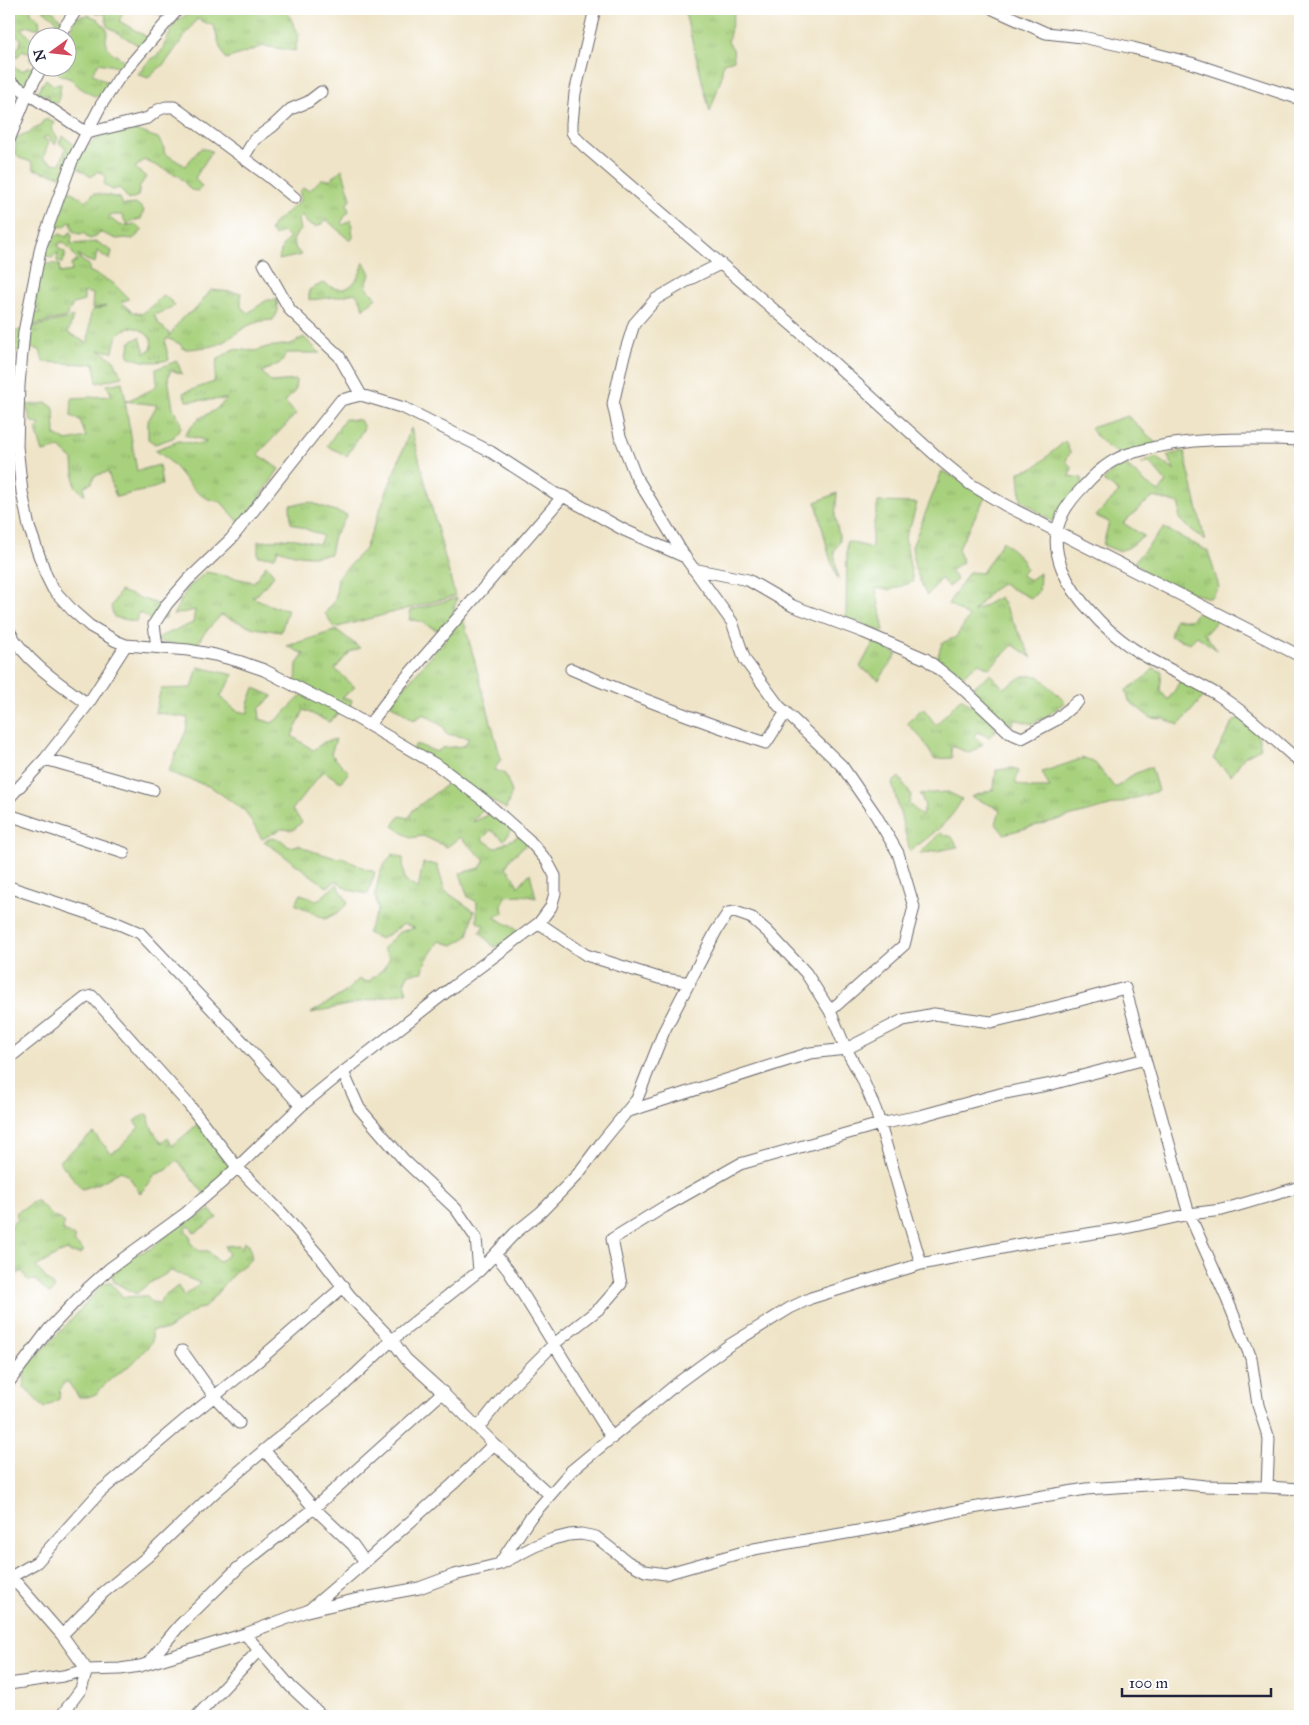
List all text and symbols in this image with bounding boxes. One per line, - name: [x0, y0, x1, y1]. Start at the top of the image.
- north arrow: [28, 28, 78, 78]
- text: N: [30, 47, 50, 63]
- scale bar: [1122, 1665, 1270, 1697]
- text: 100 m: [1129, 1674, 1169, 1692]

